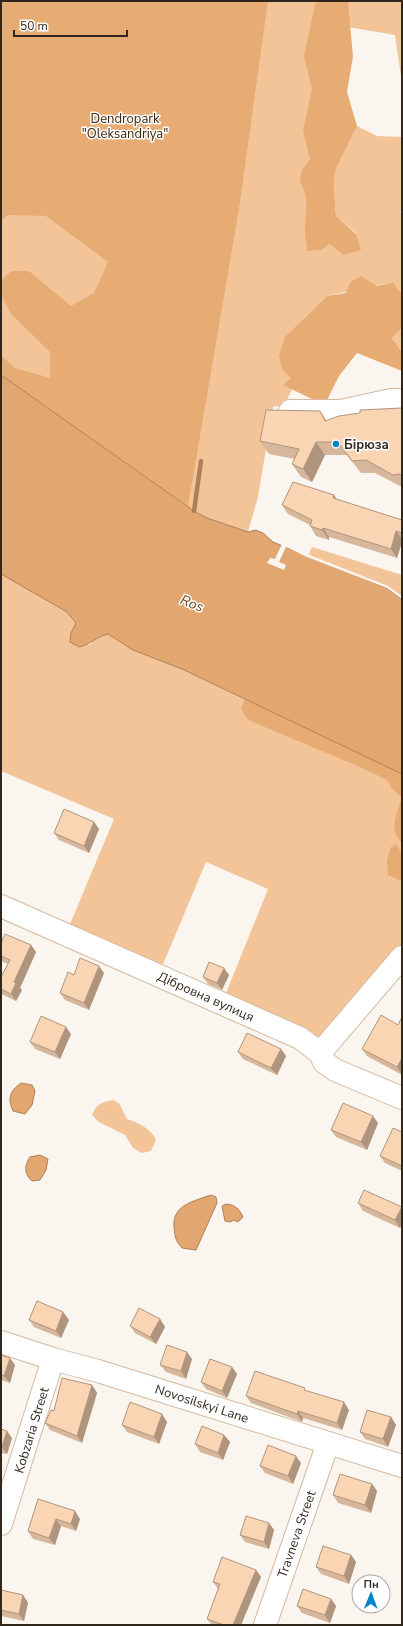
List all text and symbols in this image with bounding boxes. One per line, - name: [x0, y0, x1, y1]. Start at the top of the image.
- scale bar: [14, 12, 127, 38]
- text: 50 m: [20, 18, 48, 34]
- park label: Dendropark "Oleksandriya": [82, 110, 168, 143]
- place label: Бірюза: [344, 436, 389, 454]
- marker: Бірюза: [331, 439, 341, 449]
- water label: Ros: [177, 590, 207, 617]
- street label: Дібровна вулиця: [154, 968, 257, 1026]
- street label: Novosilskyi Lane: [153, 1380, 251, 1428]
- street label: Kobzaria Street: [10, 1385, 54, 1475]
- street label: Travneva Street: [274, 1488, 320, 1580]
- north arrow: [351, 1574, 391, 1614]
- text: Пн: [363, 1577, 379, 1592]

